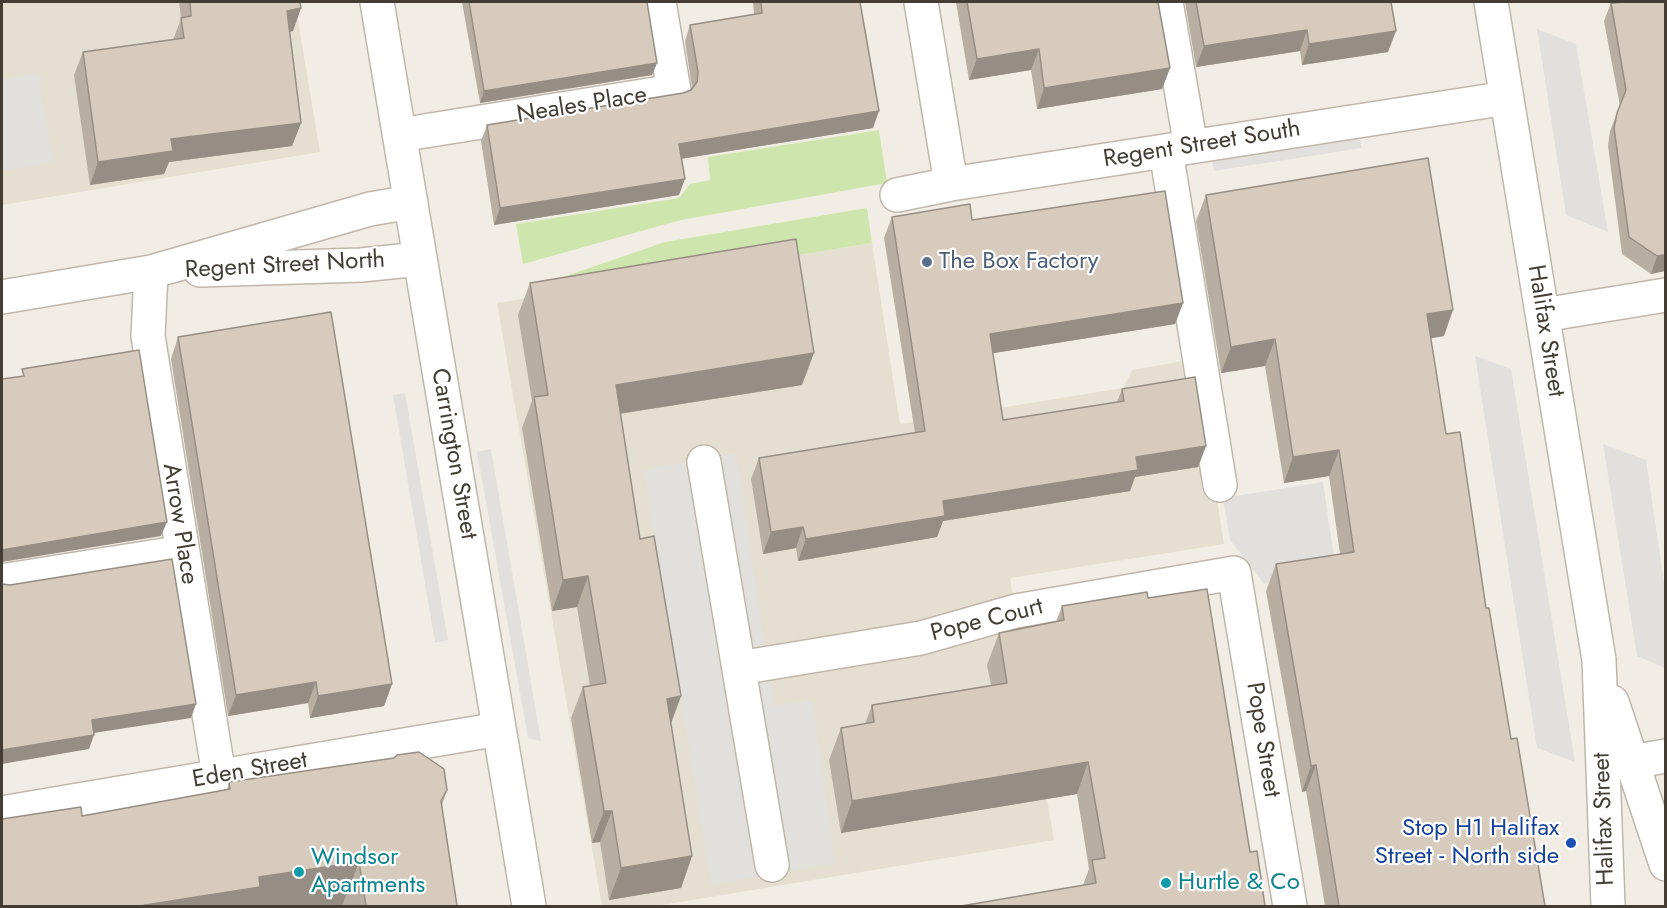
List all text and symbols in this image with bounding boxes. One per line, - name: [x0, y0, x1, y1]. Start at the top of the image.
- street label: Neales Place: [515, 82, 649, 130]
- street label: Regent Street South: [1101, 115, 1303, 175]
- street label: Regent Street North: [184, 246, 386, 286]
- place label: The Box Factory: [939, 248, 1098, 276]
- marker: The Box Factory: [920, 255, 934, 269]
- street label: Halifax Street: [1520, 263, 1570, 399]
- street label: Carrington Street: [424, 366, 482, 542]
- street label: Arrow Place: [155, 461, 203, 587]
- street label: Pope Court: [928, 593, 1046, 649]
- street label: Pope Street: [1239, 680, 1285, 800]
- street label: Eden Street: [190, 747, 310, 795]
- street label: Halifax Street: [1588, 752, 1622, 886]
- place label: Stop H1 Halifax Street - North side: [1375, 815, 1559, 871]
- marker: Stop H1 Halifax Street - North side: [1564, 836, 1578, 850]
- place label: Windsor Apartments: [311, 844, 425, 900]
- marker: Windsor Apartments: [292, 865, 306, 879]
- place label: Hurtle & Co: [1178, 869, 1300, 897]
- marker: Hurtle & Co: [1159, 876, 1173, 890]

